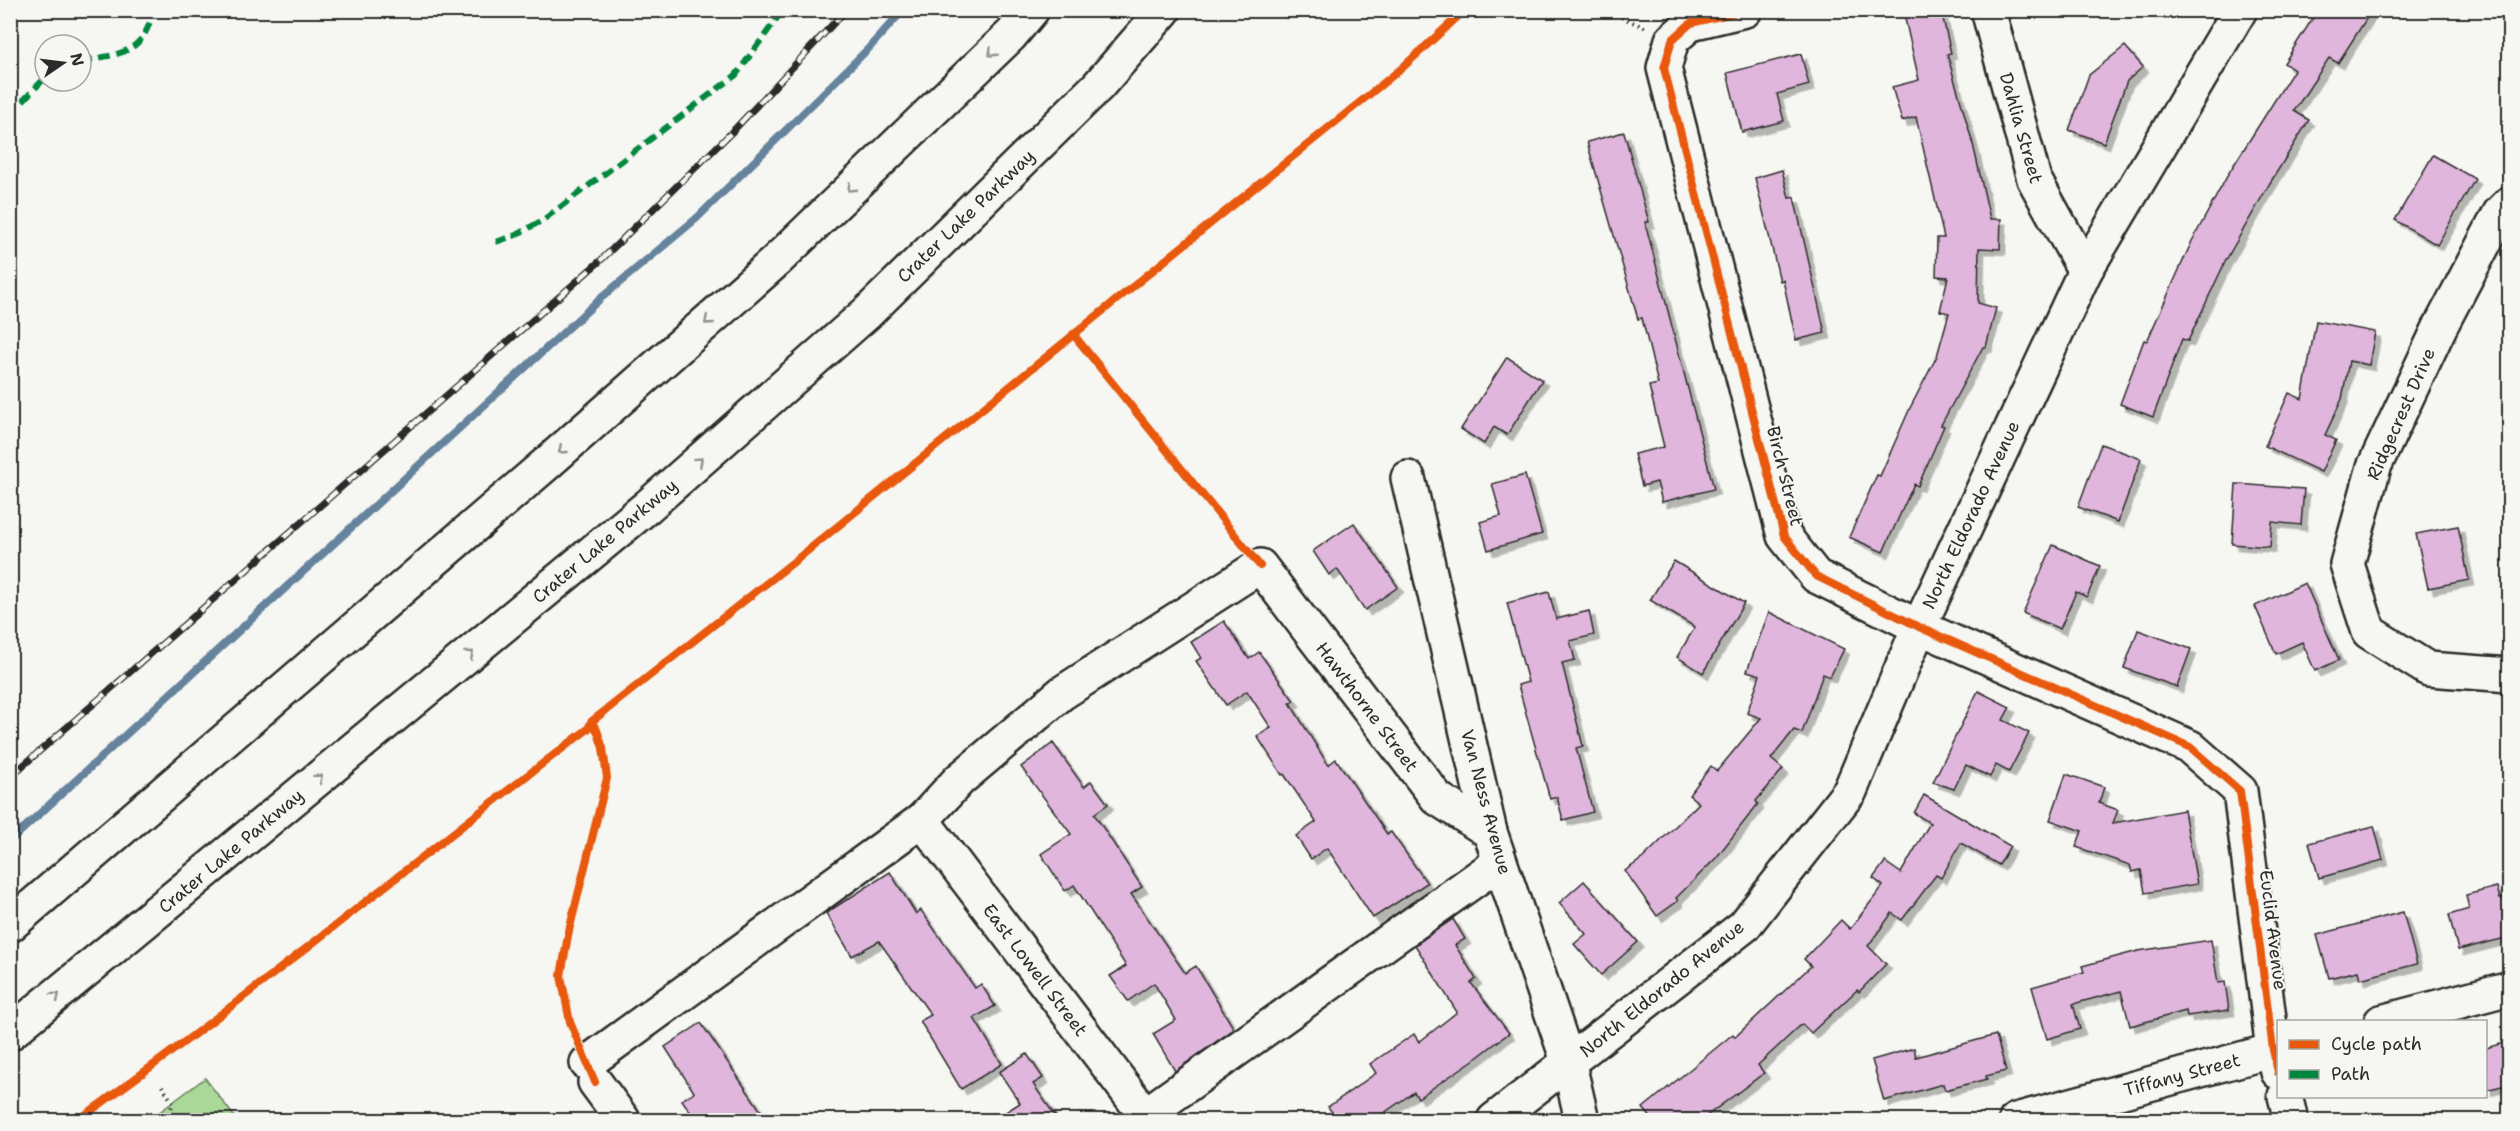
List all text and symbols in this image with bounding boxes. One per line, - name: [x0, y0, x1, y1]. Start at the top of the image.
- north arrow: [33, 33, 93, 93]
- one-way arrow: [988, 46, 999, 57]
- text: N: [65, 51, 89, 68]
- street label: Dahlia Street: [1994, 70, 2048, 186]
- street label: Crater Lake Parkway: [892, 144, 1040, 288]
- one-way arrow: [848, 181, 859, 192]
- one-way arrow: [704, 314, 715, 325]
- street label: Ridgecrest Drive: [2361, 344, 2441, 484]
- street label: North Eldorado Avenue: [1917, 417, 2025, 613]
- street label: Birch Street: [1761, 424, 1809, 529]
- one-way arrow: [558, 443, 569, 454]
- one-way arrow: [692, 457, 703, 468]
- street label: Crater Lake Parkway: [527, 473, 683, 609]
- street label: Hawthorne Street: [1310, 637, 1424, 777]
- one-way arrow: [463, 650, 474, 661]
- street label: Van Ness Avenue: [1455, 727, 1517, 877]
- one-way arrow: [312, 774, 323, 785]
- street label: Crater Lake Parkway: [153, 783, 309, 919]
- street label: Euclid Avenue: [2254, 869, 2292, 991]
- street label: East Lowell Street: [977, 899, 1093, 1041]
- street label: North Eldorado Avenue: [1575, 915, 1749, 1063]
- one-way arrow: [49, 992, 60, 1003]
- legend: [2277, 1020, 2487, 1098]
- text: Cycle path: [2331, 1032, 2422, 1056]
- street label: Tiffany Street: [2121, 1048, 2243, 1102]
- text: Path: [2331, 1062, 2370, 1086]

